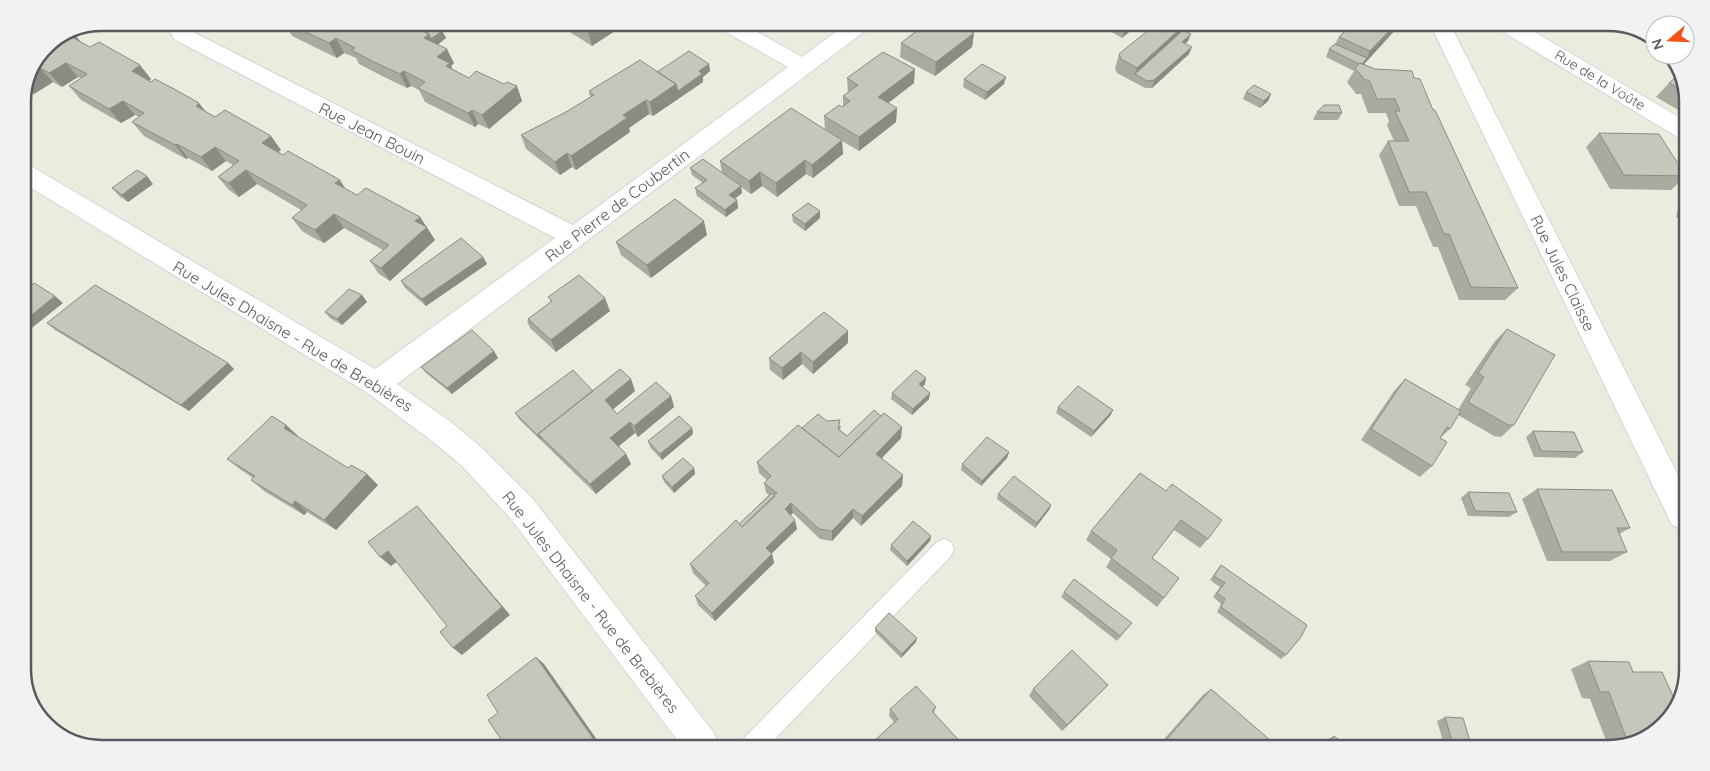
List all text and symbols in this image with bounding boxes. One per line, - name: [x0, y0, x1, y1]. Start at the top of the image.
- north arrow: [1645, 15, 1695, 65]
- text: N: [1648, 36, 1668, 52]
- street label: Rue de la Voûte: [1551, 46, 1649, 114]
- street label: Rue Jean Bouin: [316, 98, 428, 168]
- street label: Rue Pierre de Coubertin: [541, 144, 693, 266]
- street label: Rue Jules Claisse: [1526, 212, 1600, 334]
- street label: Rue Jules Dhaisne - Rue de Brebières: [169, 256, 417, 416]
- street label: Rue Jules Dhaisne - Rue de Brebières: [498, 487, 684, 717]

